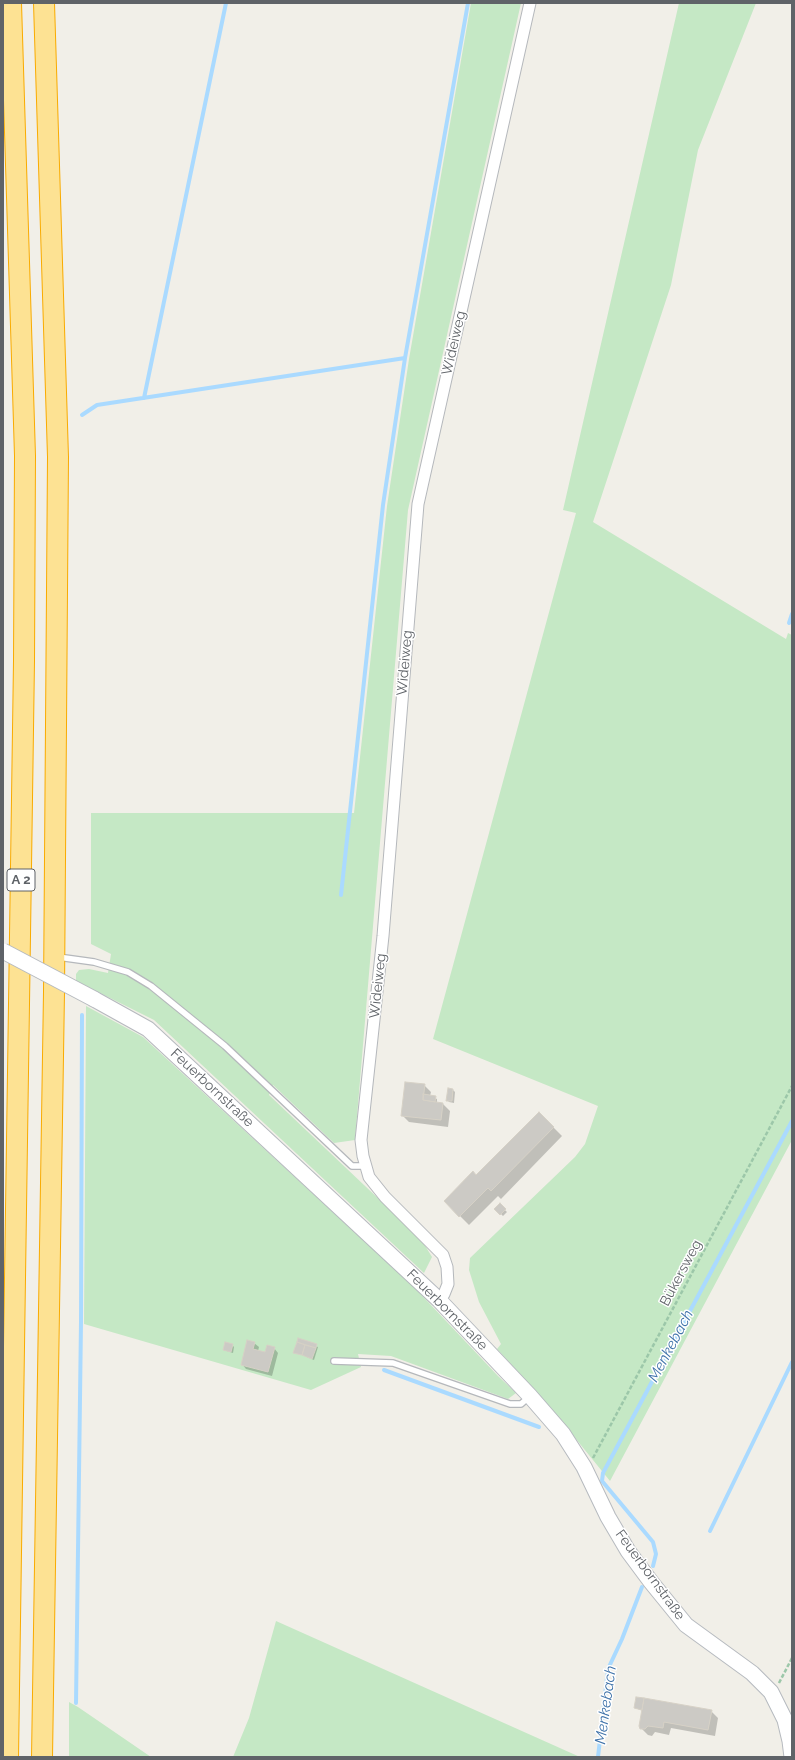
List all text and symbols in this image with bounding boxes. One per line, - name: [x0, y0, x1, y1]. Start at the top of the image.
- street label: Wideiweg: [438, 309, 470, 377]
- street label: Wideiweg: [394, 630, 416, 696]
- road number: A 2: [7, 869, 35, 891]
- street label: Wideiweg: [366, 952, 390, 1020]
- street label: Feuerbornstraße: [167, 1045, 257, 1131]
- street label: Bükersweg: [657, 1237, 705, 1309]
- street label: Feuerbornstraße: [403, 1266, 491, 1354]
- water label: Menkebach: [645, 1307, 697, 1385]
- street label: Feuerbornstraße: [612, 1527, 688, 1623]
- water label: Menkebach: [592, 1665, 620, 1745]

